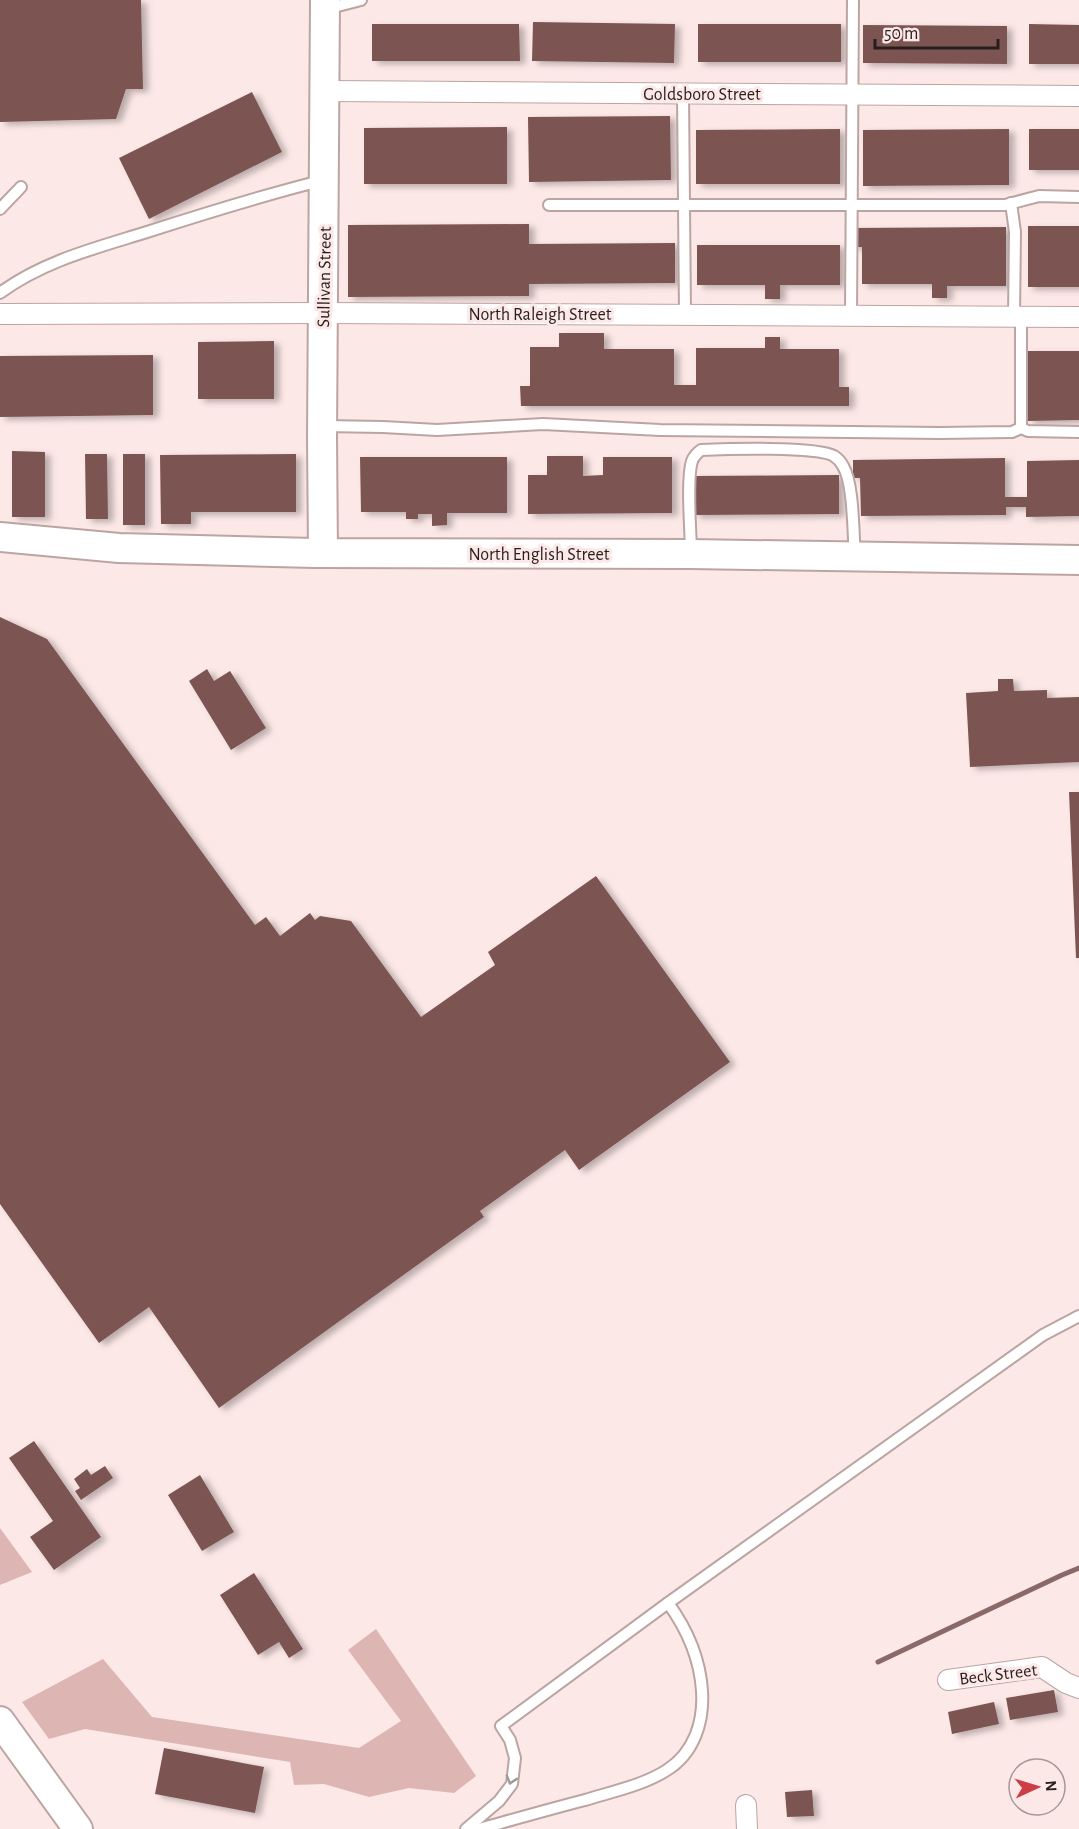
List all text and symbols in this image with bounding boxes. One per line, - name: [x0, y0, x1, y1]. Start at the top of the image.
- scale bar: [875, 12, 998, 50]
- text: 50 m: [884, 25, 918, 43]
- street label: Goldsboro Street: [643, 86, 761, 104]
- street label: Sullivan Street: [315, 226, 335, 328]
- street label: North Raleigh Street: [469, 306, 612, 324]
- street label: North English Street: [468, 546, 610, 564]
- street label: Beck Street: [958, 1661, 1038, 1689]
- north arrow: [1007, 1757, 1067, 1817]
- one-way arrow: [506, 1775, 518, 1785]
- text: N: [1043, 1780, 1059, 1792]

